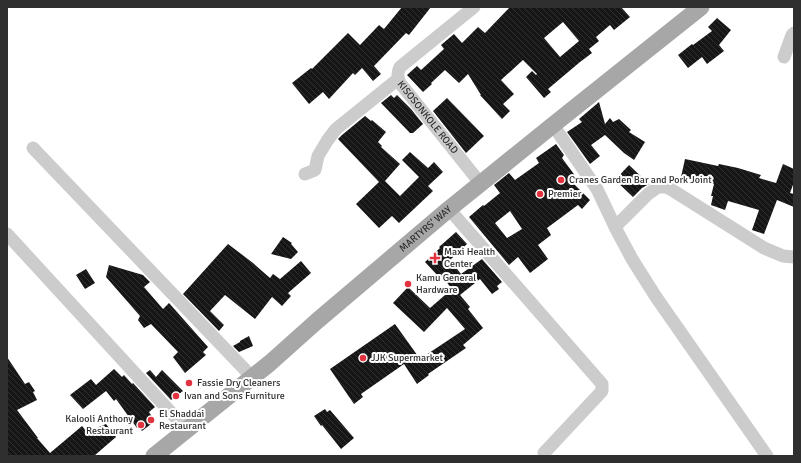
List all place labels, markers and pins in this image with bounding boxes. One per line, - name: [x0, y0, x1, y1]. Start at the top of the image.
- place label: Cranes Garden Bar and Pork Joint: [569, 174, 712, 186]
- marker: Cranes Garden Bar and Pork Joint: [556, 175, 566, 185]
- place label: Premier: [548, 188, 582, 200]
- marker: Premier: [535, 189, 545, 199]
- place label: Maxi Health Center: [444, 246, 495, 270]
- marker: Maxi Health Center: [429, 252, 441, 264]
- place label: Kamu General Hardware: [416, 272, 476, 296]
- marker: Kamu General Hardware: [403, 279, 413, 289]
- place label: JJK Supermarket: [371, 352, 444, 364]
- marker: JJK Supermarket: [358, 353, 368, 363]
- place label: Fassie Dry Cleaners: [197, 377, 281, 389]
- marker: Fassie Dry Cleaners: [184, 378, 194, 388]
- place label: Ivan and Sons Furniture: [184, 390, 285, 402]
- marker: Ivan and Sons Furniture: [171, 391, 181, 401]
- place label: El Shaddai Restaurant: [159, 408, 206, 432]
- place label: Kalooli Anthony Restaurant: [65, 413, 133, 437]
- marker: El Shaddai Restaurant: [146, 415, 156, 425]
- marker: Kalooli Anthony Restaurant: [136, 420, 146, 430]

